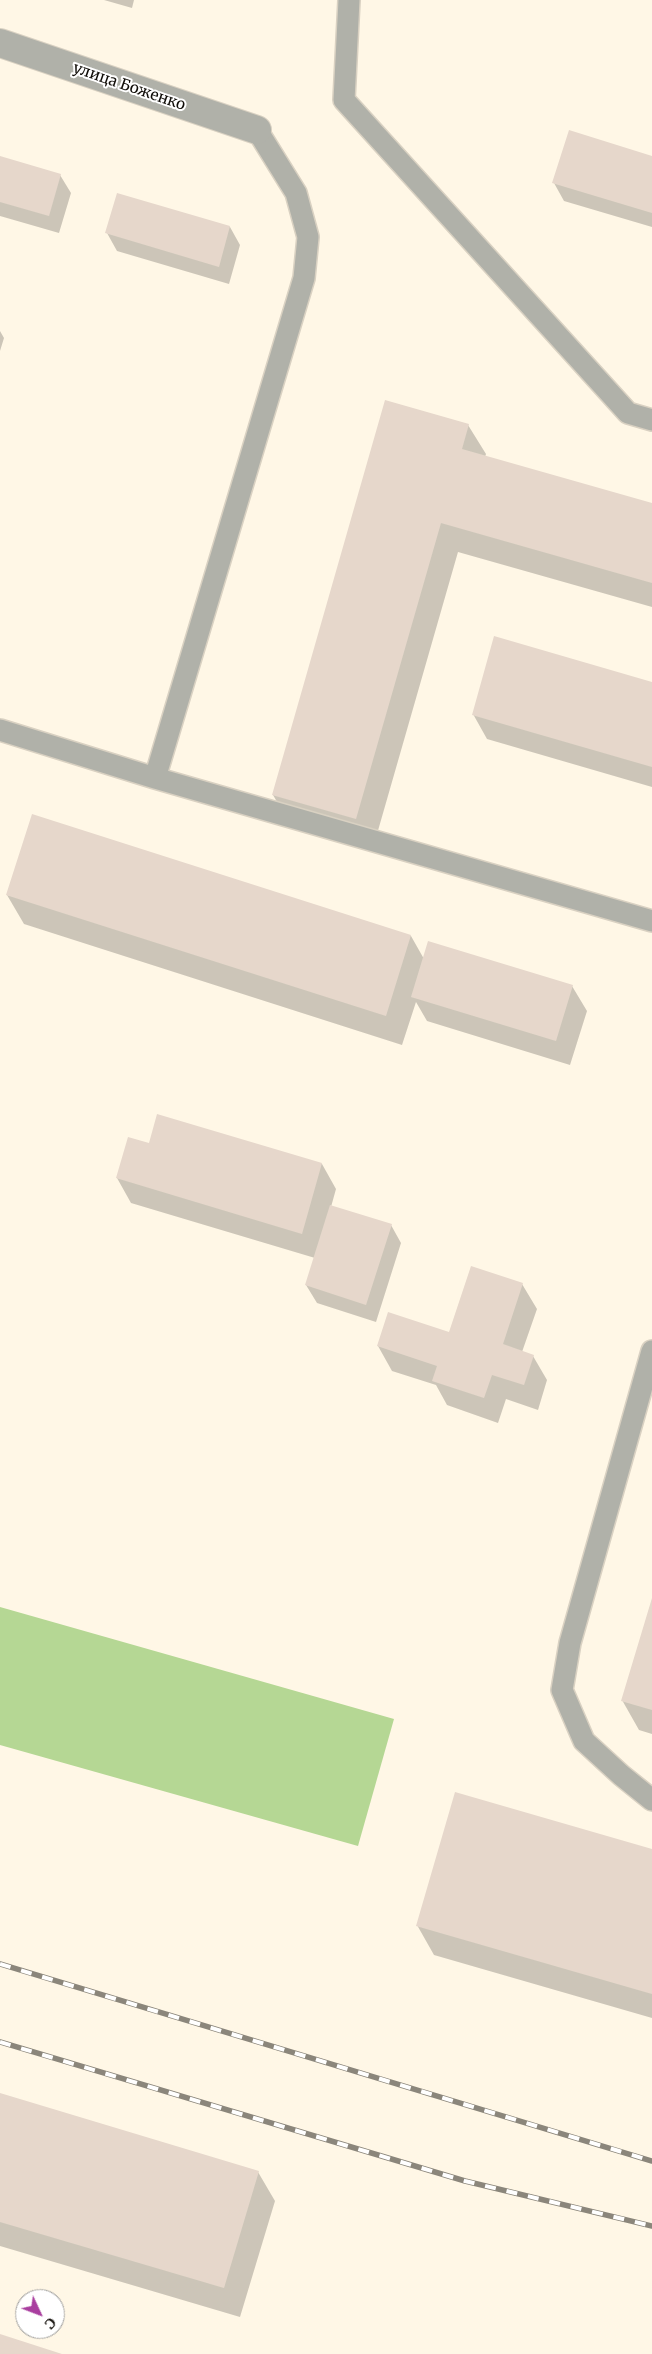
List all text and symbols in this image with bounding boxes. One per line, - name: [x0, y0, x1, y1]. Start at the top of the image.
- street label: улица Боженко: [70, 59, 188, 115]
- north arrow: [15, 2289, 65, 2339]
- text: С: [40, 2314, 60, 2333]

